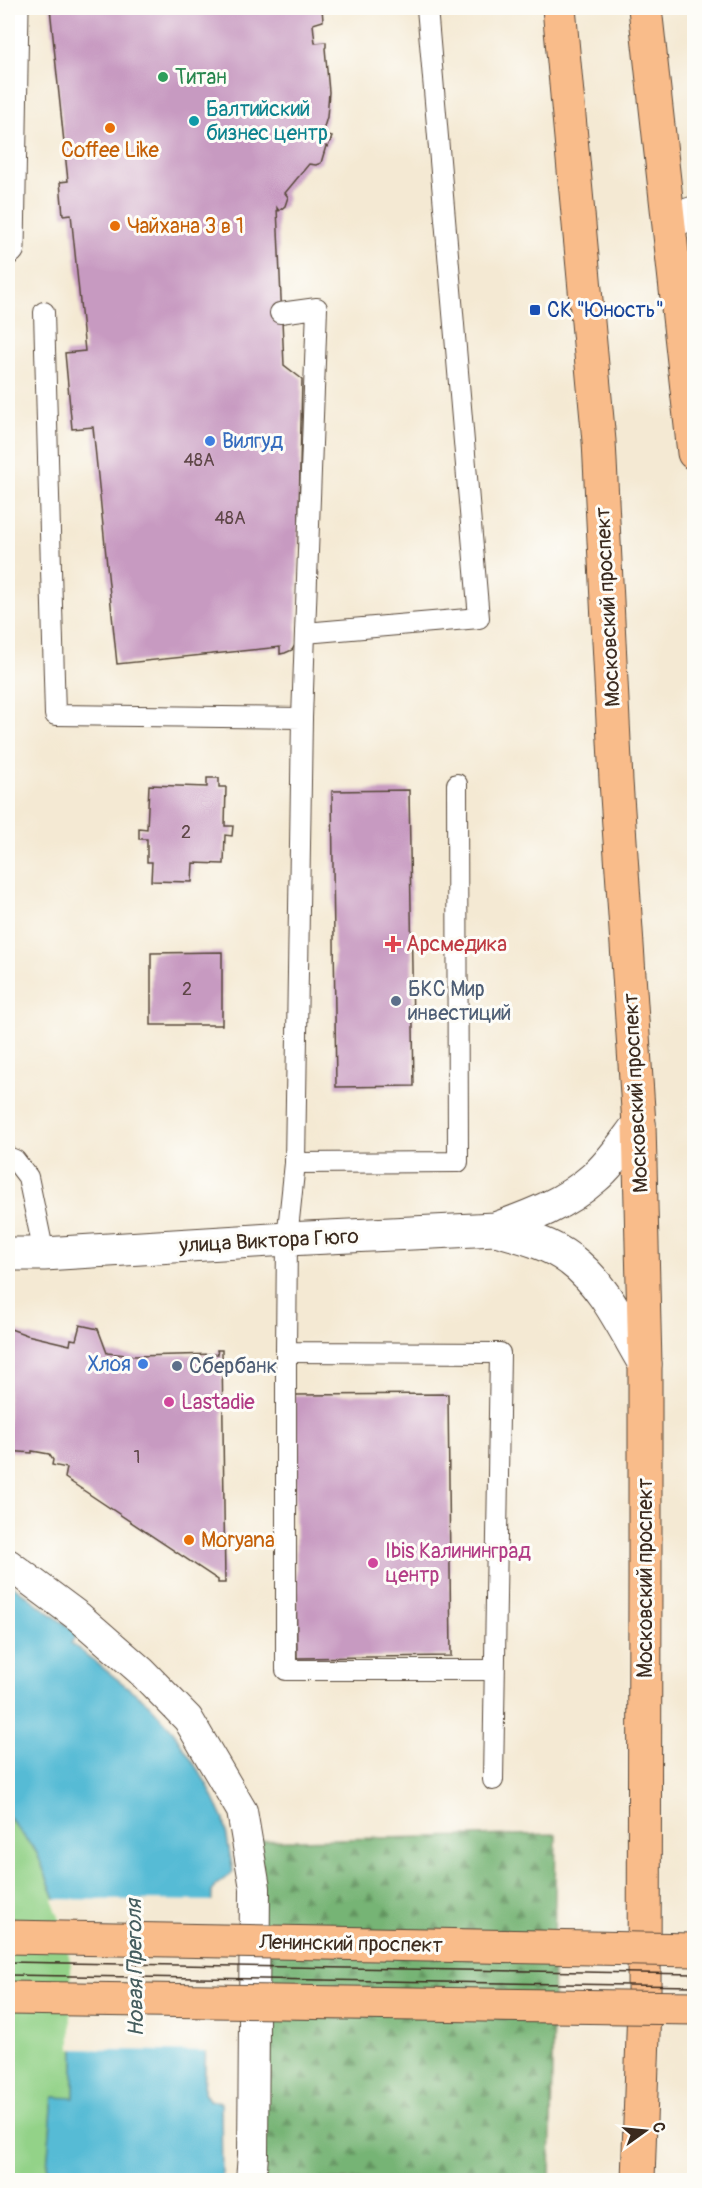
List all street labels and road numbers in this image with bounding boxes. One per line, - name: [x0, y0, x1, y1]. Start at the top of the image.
- street label: Московский проспект: [589, 506, 627, 708]
- street label: Московский проспект: [617, 992, 655, 1194]
- street label: улица Виктора Гюго: [178, 1223, 359, 1259]
- street label: Московский проспект: [632, 1478, 659, 1678]
- street label: Ленинский проспект: [258, 1929, 444, 1959]

